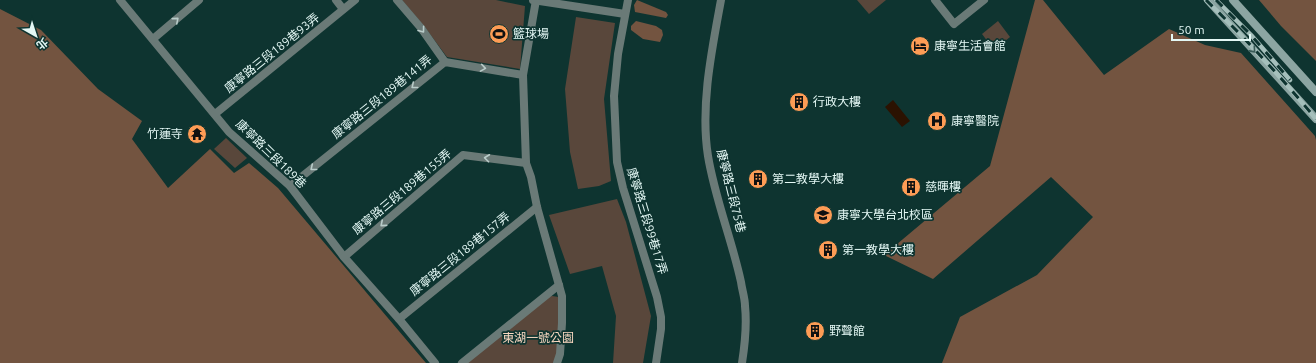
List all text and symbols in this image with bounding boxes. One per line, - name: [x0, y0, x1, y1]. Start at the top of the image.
- street label: 康寧路三段189巷93弄: [222, 10, 322, 95]
- north arrow: [16, 16, 56, 56]
- scale bar: [1172, 16, 1250, 42]
- one-way arrow: [172, 17, 179, 24]
- sports icon: 籃球場: [488, 23, 510, 45]
- text: 50 m: [1178, 23, 1205, 36]
- one-way arrow: [417, 26, 425, 33]
- place label: 籃球場: [513, 27, 549, 40]
- hotel icon: 康寧生活會館: [909, 35, 931, 57]
- text: 北: [34, 36, 50, 52]
- place label: 康寧生活會館: [934, 39, 1006, 52]
- one-way arrow: [1248, 45, 1255, 53]
- street label: 康寧路三段189巷141弄: [329, 52, 434, 141]
- one-way arrow: [480, 63, 486, 72]
- one-way arrow: [412, 82, 419, 89]
- building icon: 行政大樓: [788, 91, 810, 113]
- place label: 行政大樓: [813, 95, 861, 108]
- hospital icon: 康寧醫院: [926, 110, 948, 132]
- place label: 康寧醫院: [951, 114, 999, 127]
- street label: 康寧路三段189巷: [234, 117, 309, 190]
- temple icon: 竹蓮寺: [186, 123, 208, 145]
- place label: 竹蓮寺: [147, 127, 183, 140]
- street label: 康寧路三段189巷155弄: [350, 147, 454, 237]
- street label: 康寧路三段75巷: [715, 148, 748, 234]
- one-way arrow: [484, 154, 490, 163]
- one-way arrow: [311, 163, 318, 170]
- street label: 康寧路三段99巷17弄: [625, 166, 670, 276]
- building icon: 第二教學大樓: [747, 168, 769, 190]
- place label: 第二教學大樓: [772, 172, 844, 185]
- building icon: 慈暉樓: [900, 176, 922, 198]
- place label: 慈暉樓: [925, 180, 961, 193]
- school or university icon: 康寧大學台北校區: [812, 204, 834, 226]
- place label: 康寧大學台北校區: [837, 208, 933, 221]
- street label: 康寧路三段189巷157弄: [407, 209, 512, 298]
- one-way arrow: [380, 219, 388, 226]
- building icon: 第一教學大樓: [817, 239, 839, 261]
- place label: 第一教學大樓: [842, 243, 914, 256]
- building icon: 野聲館: [804, 320, 826, 342]
- place label: 野聲館: [829, 324, 865, 337]
- park label: 東湖一號公園: [502, 331, 574, 344]

